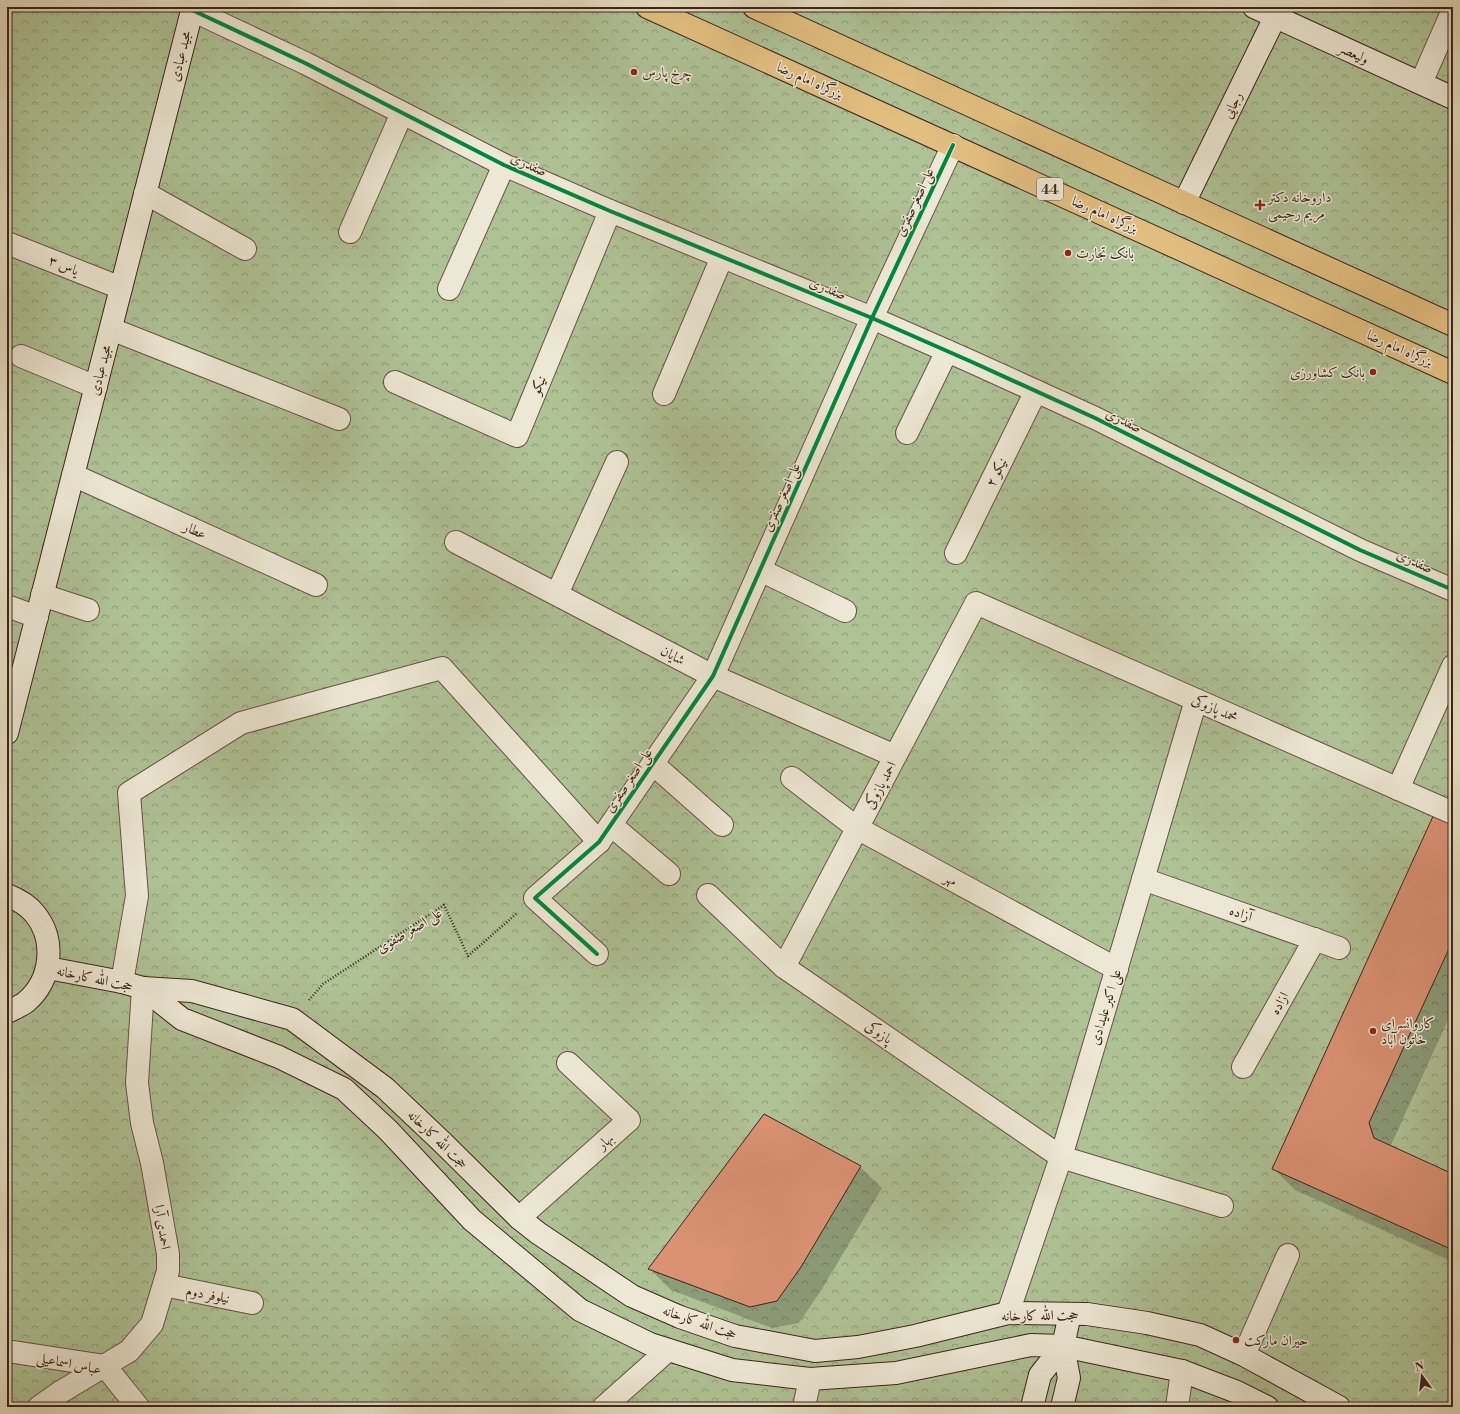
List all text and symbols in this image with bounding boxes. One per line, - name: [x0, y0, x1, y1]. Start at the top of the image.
- street label: مجید عبادی: [166, 28, 196, 83]
- street label: ولیعصر: [1334, 38, 1372, 69]
- street label: بزرگراه امام رضا: [773, 57, 846, 106]
- place label: چرخ پارس: [642, 64, 692, 85]
- marker: چرخ پارس: [629, 67, 639, 77]
- street label: رجایی: [1219, 89, 1247, 122]
- street label: صفدری: [508, 149, 550, 181]
- street label: علی اصغر صفری: [891, 165, 939, 240]
- road number: 44: [1037, 178, 1063, 200]
- place label: داروخانه دکتر مریم رحیمی: [1266, 189, 1332, 226]
- street label: بزرگراه امام رضا: [1068, 191, 1141, 240]
- marker: داروخانه دکتر مریم رحیمی: [1255, 200, 1265, 210]
- place label: بانک تجارت: [1076, 245, 1134, 263]
- marker: بانک تجارت: [1063, 248, 1073, 258]
- street label: یاس ۳: [46, 252, 83, 281]
- street label: صفدری: [807, 273, 849, 304]
- street label: بزرگراه امام رضا: [1363, 325, 1436, 374]
- street label: مجید عبادی: [86, 342, 116, 398]
- place label: بانک کشاورزی: [1290, 364, 1365, 382]
- marker: بانک کشاورزی: [1368, 367, 1378, 377]
- street label: نیکو: [526, 373, 551, 400]
- street label: صفدری: [1103, 404, 1145, 437]
- street label: نیکو ۲: [982, 455, 1012, 490]
- street label: علی اصغر صفری: [759, 460, 805, 535]
- street label: عطار: [179, 517, 209, 544]
- street label: صفدری: [1394, 546, 1436, 578]
- street label: شایان: [657, 642, 688, 670]
- street label: محمد پازوکی: [1188, 690, 1241, 728]
- street label: علی اصغر صفری: [601, 745, 657, 816]
- street label: احمد پازوکی: [860, 758, 902, 813]
- street label: مهر: [939, 868, 960, 891]
- street label: آزاده: [1227, 902, 1256, 927]
- street label: علی اصغر صفوی: [373, 904, 446, 958]
- street label: حجت الله کارخانه: [55, 959, 135, 996]
- street label: علی اکبر علیدادی: [1086, 967, 1126, 1048]
- street label: ازاده: [1266, 989, 1293, 1018]
- place label: کاروانسرای خاتون آباد: [1381, 1015, 1435, 1049]
- street label: پازوکی: [861, 1017, 897, 1050]
- marker: کاروانسرای خاتون آباد: [1368, 1026, 1378, 1036]
- street label: حجت الله کارخانه: [403, 1104, 474, 1173]
- street label: بهار: [592, 1130, 618, 1155]
- street label: احمدی آرا: [150, 1203, 174, 1251]
- street label: نیلوفر دوم: [184, 1282, 231, 1311]
- street label: حجت الله کارخانه: [660, 1299, 740, 1344]
- street label: حجت الله کارخانه: [1001, 1303, 1079, 1326]
- place label: حیران مارکت: [1244, 1332, 1308, 1350]
- marker: حیران مارکت: [1231, 1335, 1241, 1345]
- street label: عباس اسماعیلی: [35, 1349, 103, 1379]
- north arrow: [1402, 1356, 1442, 1396]
- text: N: [1414, 1359, 1426, 1375]

